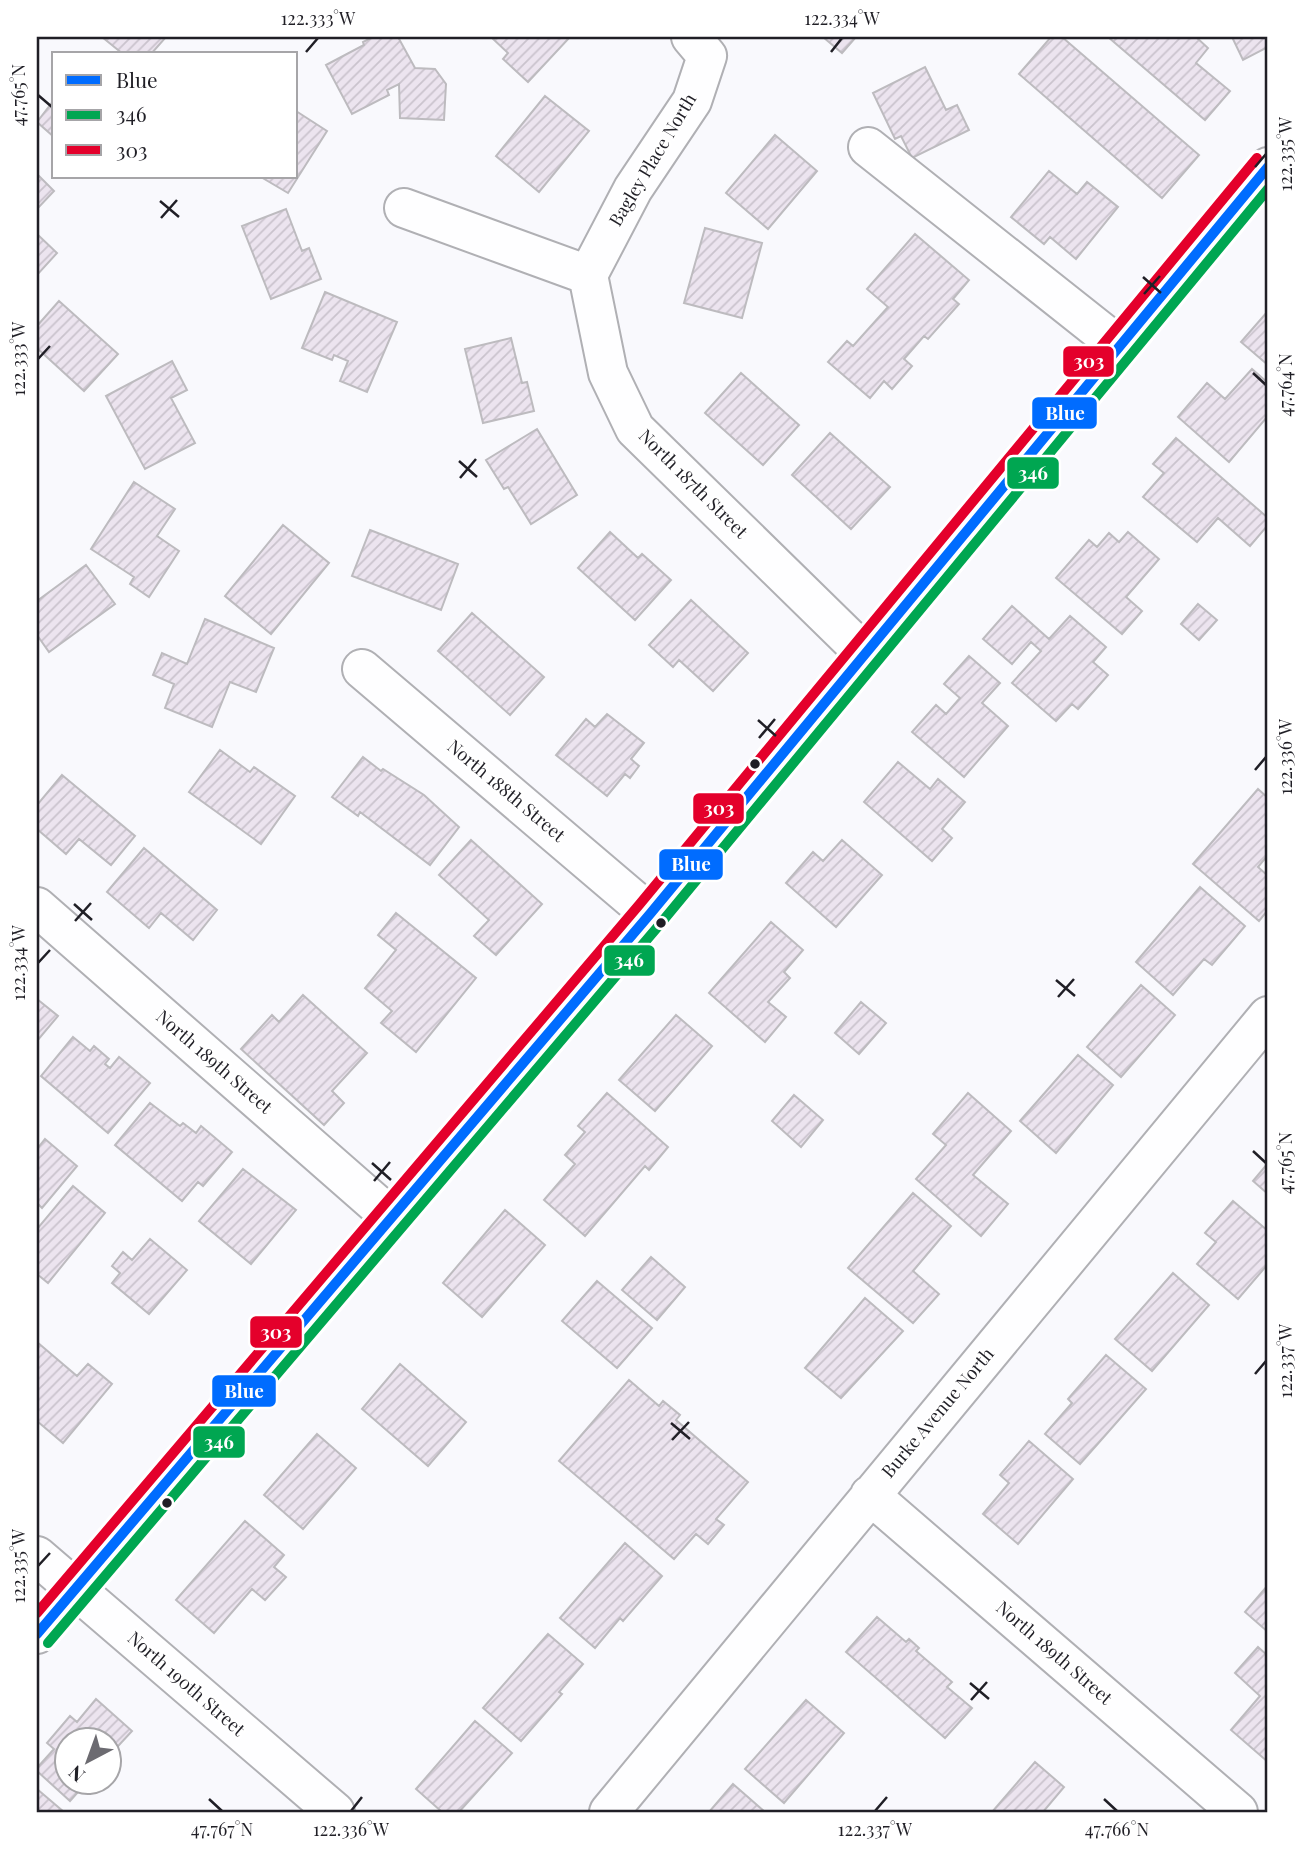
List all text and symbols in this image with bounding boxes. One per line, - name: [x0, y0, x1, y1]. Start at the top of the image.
- text: 122.333°W: [281, 6, 356, 30]
- text: 122.334°W: [804, 6, 880, 30]
- legend: [52, 52, 298, 178]
- text: 47.765°N: [6, 63, 30, 126]
- text: Blue: [116, 65, 158, 93]
- street label: Bagley Place North: [603, 88, 701, 230]
- text: 346: [116, 99, 147, 127]
- text: 122.335°W: [1273, 116, 1297, 191]
- text: 303: [116, 135, 148, 163]
- text: 122.333°W: [6, 321, 30, 396]
- line badge: 303: [1062, 345, 1115, 378]
- text: 303: [1074, 347, 1104, 373]
- text: 47.764°N: [1273, 353, 1297, 417]
- line badge: Blue: [1031, 396, 1098, 430]
- text: Blue: [1045, 399, 1085, 425]
- street label: North 187th Street: [634, 424, 754, 543]
- line badge: 346: [1006, 456, 1060, 490]
- text: 346: [1018, 459, 1048, 485]
- text: 122.336°W: [1273, 718, 1297, 795]
- street label: North 188th Street: [443, 734, 571, 847]
- unlabelled marker: [748, 757, 762, 771]
- line badge: 303: [692, 792, 745, 825]
- text: 303: [704, 794, 734, 820]
- line badge: Blue: [658, 848, 724, 881]
- text: Blue: [671, 850, 711, 876]
- unlabelled marker: [654, 916, 668, 930]
- text: 122.334°W: [6, 925, 30, 1001]
- line badge: 346: [603, 944, 656, 977]
- text: 346: [614, 946, 644, 972]
- street label: North 189th Street: [151, 1004, 278, 1119]
- text: 47.765°N: [1273, 1131, 1297, 1194]
- line badge: 303: [249, 1315, 303, 1349]
- text: 303: [261, 1318, 291, 1344]
- text: 122.337°W: [1273, 1323, 1297, 1398]
- street label: Burke Avenue North: [876, 1342, 999, 1482]
- line badge: Blue: [211, 1374, 277, 1408]
- text: Blue: [224, 1377, 264, 1403]
- line badge: 346: [192, 1425, 246, 1459]
- text: 346: [204, 1428, 234, 1454]
- unlabelled marker: [160, 1496, 174, 1510]
- text: 122.335°W: [6, 1528, 30, 1603]
- street label: North 189th Street: [991, 1595, 1118, 1710]
- street label: North 190th Street: [123, 1626, 251, 1741]
- north arrow: [52, 1727, 122, 1797]
- text: N: [62, 1760, 90, 1789]
- text: 47.767°N: [191, 1817, 254, 1841]
- text: 122.336°W: [313, 1817, 390, 1841]
- text: 122.337°W: [838, 1817, 913, 1841]
- text: 47.766°N: [1085, 1817, 1149, 1841]

